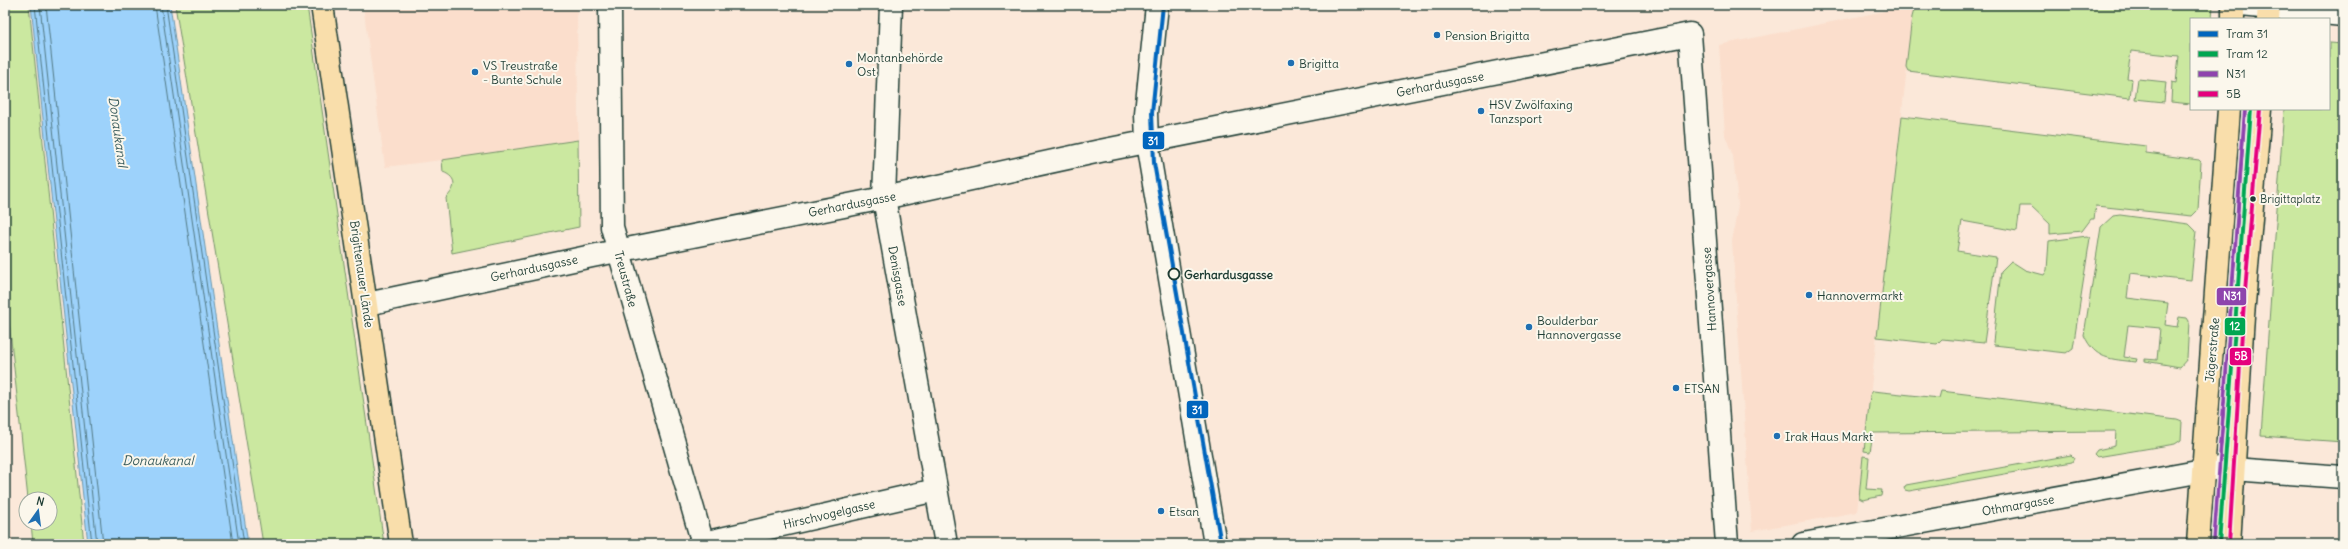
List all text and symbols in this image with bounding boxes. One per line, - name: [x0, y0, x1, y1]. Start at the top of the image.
- legend: [2190, 18, 2330, 110]
- text: Tram 31: [2226, 26, 2268, 41]
- place label: Pension Brigitta: [1445, 28, 1530, 43]
- marker: Pension Brigitta: [1432, 30, 1442, 40]
- text: Tram 12: [2226, 46, 2268, 61]
- place label: Montanbehörde Ost: [857, 50, 943, 79]
- place label: Brigitta: [1299, 56, 1339, 71]
- place label: VS Treustraße - Bunte Schule: [483, 58, 562, 87]
- marker: Brigitta: [1286, 58, 1296, 68]
- marker: Montanbehörde Ost: [844, 59, 854, 69]
- text: N31: [2226, 66, 2246, 81]
- marker: VS Treustraße - Bunte Schule: [470, 67, 480, 77]
- street label: Gerhardusgasse: [1395, 68, 1485, 100]
- text: 5B: [2226, 86, 2241, 101]
- water label: Donaukanal: [105, 96, 132, 170]
- place label: HSV Zwölfaxing Tanzsport: [1489, 97, 1573, 126]
- marker: HSV Zwölfaxing Tanzsport: [1476, 106, 1486, 116]
- line badge: 31: [1142, 131, 1165, 150]
- text: 31: [1148, 134, 1158, 148]
- street label: Gerhardusgasse: [807, 188, 897, 220]
- place label: Brigittaplatz: [2260, 192, 2320, 206]
- marker: Brigittaplatz: [2248, 194, 2258, 204]
- street label: Brigittenauer Lände: [347, 220, 377, 328]
- street label: Denisgasse: [885, 245, 911, 307]
- street label: Hannovergasse: [1699, 247, 1719, 331]
- street label: Treustraße: [611, 249, 641, 309]
- street label: Gerhardusgasse: [489, 251, 579, 285]
- marker: Gerhardusgasse: [1167, 267, 1181, 281]
- place label: Gerhardusgasse: [1184, 267, 1274, 283]
- line badge: N31: [2216, 287, 2247, 306]
- place label: Hannovermarkt: [1817, 288, 1903, 303]
- text: N31: [2223, 289, 2241, 303]
- marker: Hannovermarkt: [1804, 290, 1814, 300]
- place label: Boulderbar Hannovergasse: [1537, 313, 1621, 342]
- street label: Jägerstraße: [2202, 317, 2222, 383]
- line badge: 12: [2224, 317, 2246, 336]
- text: 12: [2230, 319, 2240, 333]
- marker: Boulderbar Hannovergasse: [1524, 322, 1534, 332]
- line badge: 5B: [2229, 347, 2252, 366]
- text: 5B: [2234, 349, 2248, 363]
- place label: ETSAN: [1684, 381, 1720, 396]
- marker: ETSAN: [1671, 383, 1681, 393]
- line badge: 31: [1186, 400, 1209, 419]
- text: 31: [1192, 403, 1202, 417]
- place label: Irak Haus Markt: [1785, 429, 1873, 444]
- marker: Irak Haus Markt: [1772, 431, 1782, 441]
- water label: Donaukanal: [123, 452, 195, 469]
- north arrow: [18, 491, 58, 531]
- street label: Othmargasse: [1981, 491, 2055, 519]
- text: N: [35, 494, 46, 509]
- street label: Hirschvogelgasse: [782, 496, 876, 532]
- place label: Etsan: [1169, 504, 1199, 519]
- marker: Etsan: [1156, 506, 1166, 516]

